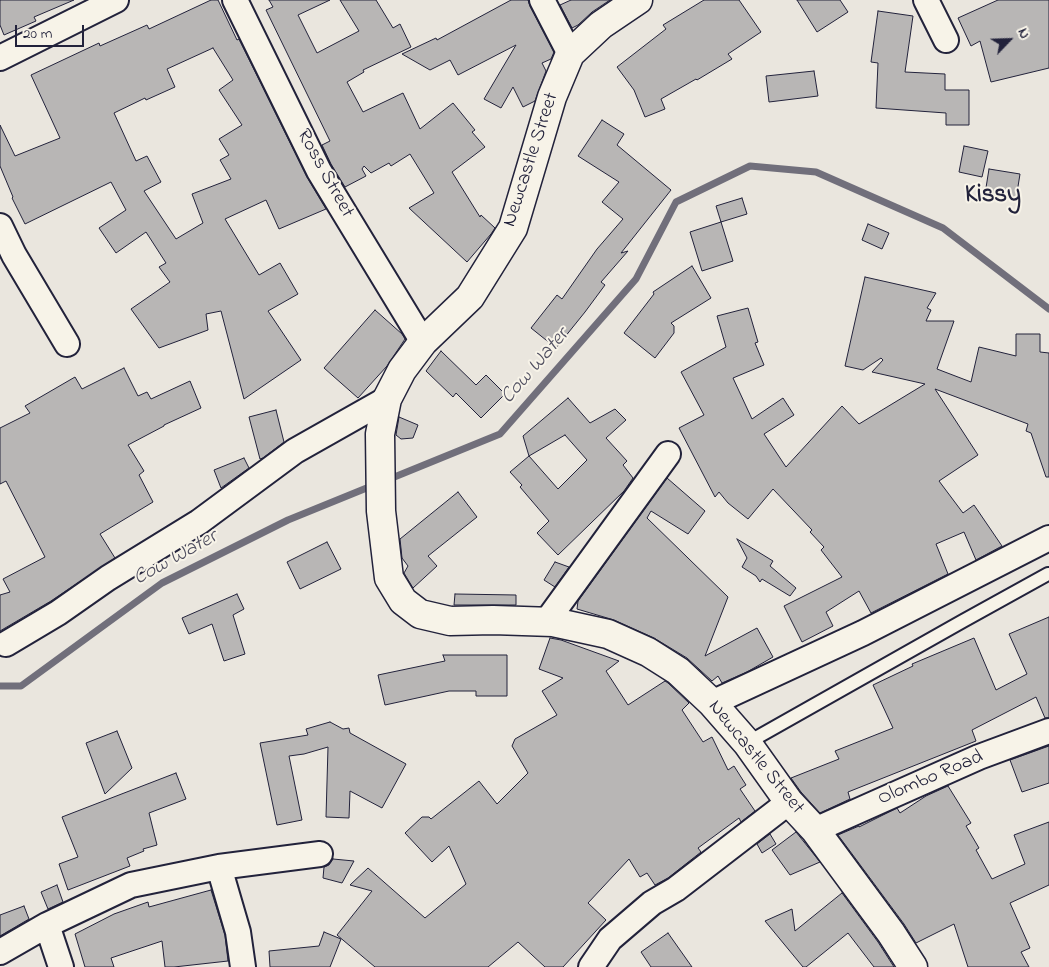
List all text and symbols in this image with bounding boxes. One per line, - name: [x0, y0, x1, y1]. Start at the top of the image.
- scale bar: [18, 15, 86, 47]
- north arrow: [984, 15, 1034, 65]
- text: 20 m: [23, 23, 52, 45]
- text: N: [1012, 25, 1035, 42]
- street label: Newcastle Street: [499, 90, 565, 230]
- street label: Ross Street: [290, 126, 358, 222]
- district label: Kissy: [965, 182, 1021, 212]
- water label: Cow Water: [496, 324, 576, 410]
- water label: Cow Water: [130, 526, 222, 592]
- street label: Newcastle Street: [702, 696, 808, 820]
- street label: Olombo Road: [875, 746, 987, 812]

